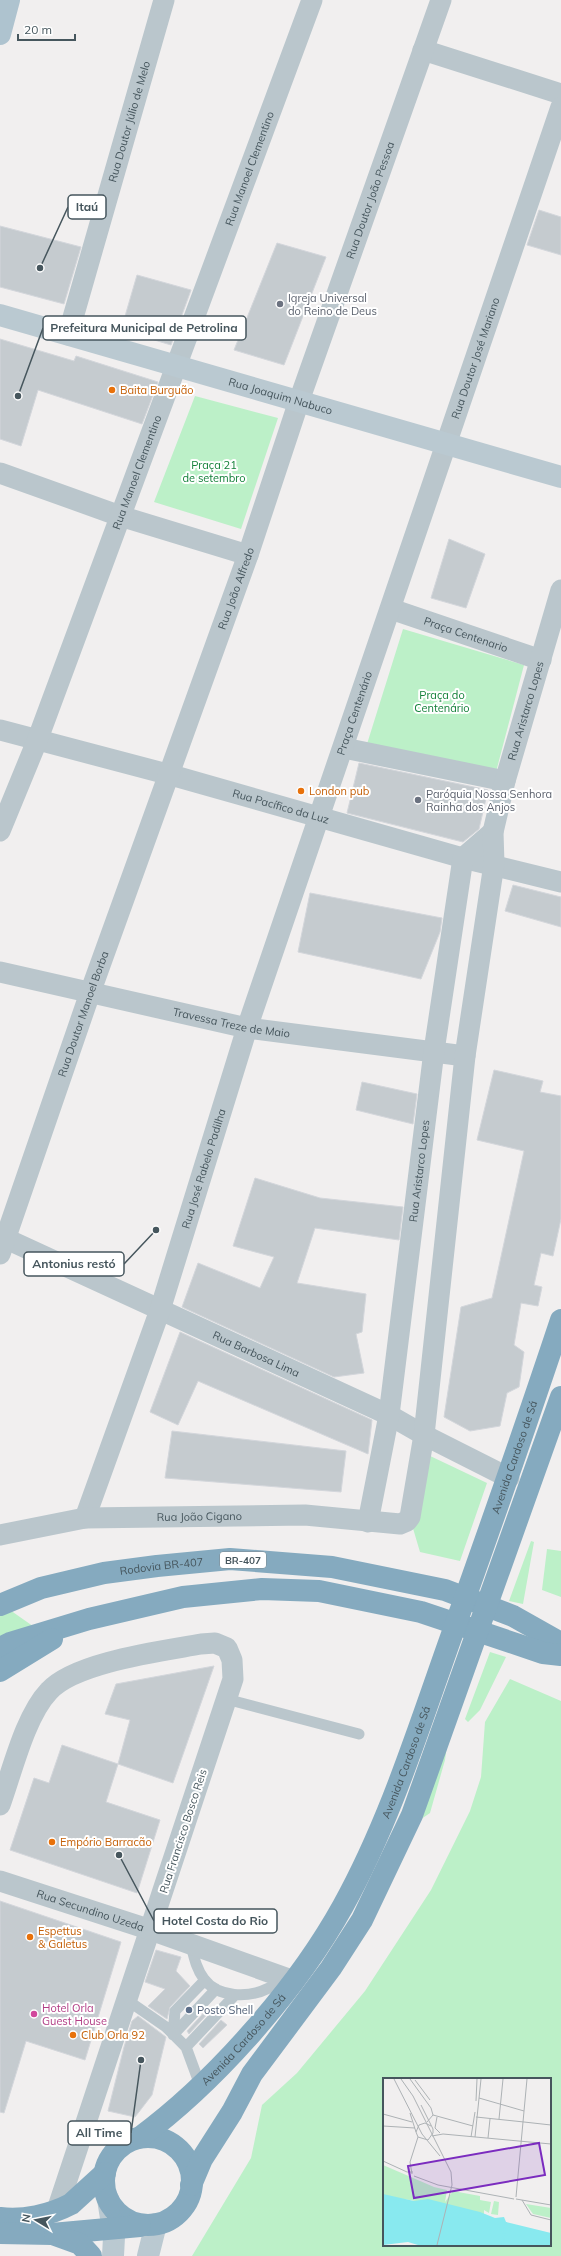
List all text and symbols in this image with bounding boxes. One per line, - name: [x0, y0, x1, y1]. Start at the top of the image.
- scale bar: [18, 16, 75, 42]
- text: 20 m: [24, 22, 52, 37]
- street label: Rua Doutor Júlio de Melo: [105, 59, 153, 184]
- street label: Rua Manoel Clementino: [222, 109, 277, 228]
- street label: Rua Doutor João Pessoa: [343, 140, 397, 261]
- callout: Itaú: [68, 195, 106, 219]
- text: Itaú: [76, 199, 98, 214]
- place label: Igreja Universal do Reino de Deus: [288, 291, 377, 318]
- street label: Rua Doutor José Mariano: [448, 295, 503, 421]
- marker: Igreja Universal do Reino de Deus: [275, 299, 285, 309]
- callout: Prefeitura Municipal de Petrolina: [43, 316, 246, 340]
- text: Prefeitura Municipal de Petrolina: [50, 320, 238, 335]
- street label: Rua Joaquim Nabuco: [227, 374, 334, 418]
- place label: Baita Burguão: [120, 383, 194, 397]
- marker: Baita Burguão: [107, 385, 117, 395]
- street label: Rua Manoel Clementino: [109, 413, 164, 531]
- park label: Praça 21 de setembro: [182, 458, 246, 485]
- street label: Rua João Alfredo: [215, 546, 257, 632]
- street label: Praça Centenario: [422, 614, 510, 655]
- street label: Rua Aristarco Lopes: [504, 659, 547, 762]
- street label: Praça Centenário: [334, 669, 375, 757]
- park label: Praça do Centenário: [414, 688, 470, 715]
- place label: London pub: [309, 784, 370, 798]
- street label: Rua Pacífico da Luz: [231, 786, 331, 827]
- marker: London pub: [296, 786, 306, 796]
- place label: Paróquia Nossa Senhora Rainha dos Anjos: [426, 787, 552, 814]
- marker: Paróquia Nossa Senhora Rainha dos Anjos: [413, 795, 423, 805]
- street label: Rua Doutor Manoel Borba: [55, 949, 112, 1079]
- street label: Travessa Treze de Maio: [172, 1004, 291, 1040]
- street label: Rua José Rabelo Padilha: [179, 1107, 229, 1230]
- street label: Rua Aristarco Lopes: [406, 1119, 432, 1223]
- callout: Antonius restó: [24, 1252, 124, 1276]
- text: Antonius restó: [32, 1256, 116, 1271]
- street label: Rua Barbosa Lima: [210, 1328, 302, 1380]
- street label: Avenida Cardoso de Sá: [488, 1399, 540, 1516]
- street label: Rua João Cigano: [157, 1509, 242, 1524]
- road number: BR-407: [220, 1552, 266, 1568]
- street label: Rodovia BR-407: [119, 1555, 204, 1578]
- street label: Avenida Cardoso de Sá: [378, 1704, 433, 1821]
- street label: Rua Francisco Bosco Reis: [156, 1767, 210, 1895]
- place label: Empório Barracão: [60, 1835, 152, 1849]
- marker: Empório Barracão: [47, 1837, 57, 1847]
- street label: Rua Secundino Uzeda: [35, 1886, 146, 1934]
- callout: Hotel Costa do Rio: [154, 1909, 277, 1933]
- text: Hotel Costa do Rio: [162, 1913, 268, 1928]
- place label: Espettus & Galetus: [38, 1924, 87, 1951]
- marker: Espettus & Galetus: [25, 1932, 35, 1942]
- street label: Avenida Cardoso de Sá: [198, 1991, 289, 2088]
- place label: Hotel Orla Guest House: [42, 2001, 107, 2028]
- place label: Posto Shell: [197, 2003, 253, 2017]
- marker: Posto Shell: [184, 2005, 194, 2015]
- marker: Hotel Orla Guest House: [29, 2009, 39, 2019]
- place label: Club Orla 92: [81, 2028, 145, 2042]
- marker: Club Orla 92: [68, 2030, 78, 2040]
- inset map: [383, 2078, 551, 2246]
- callout: All Time: [68, 2121, 131, 2145]
- text: All Time: [76, 2125, 123, 2140]
- north arrow: [16, 2200, 56, 2240]
- text: N: [19, 2213, 34, 2224]

